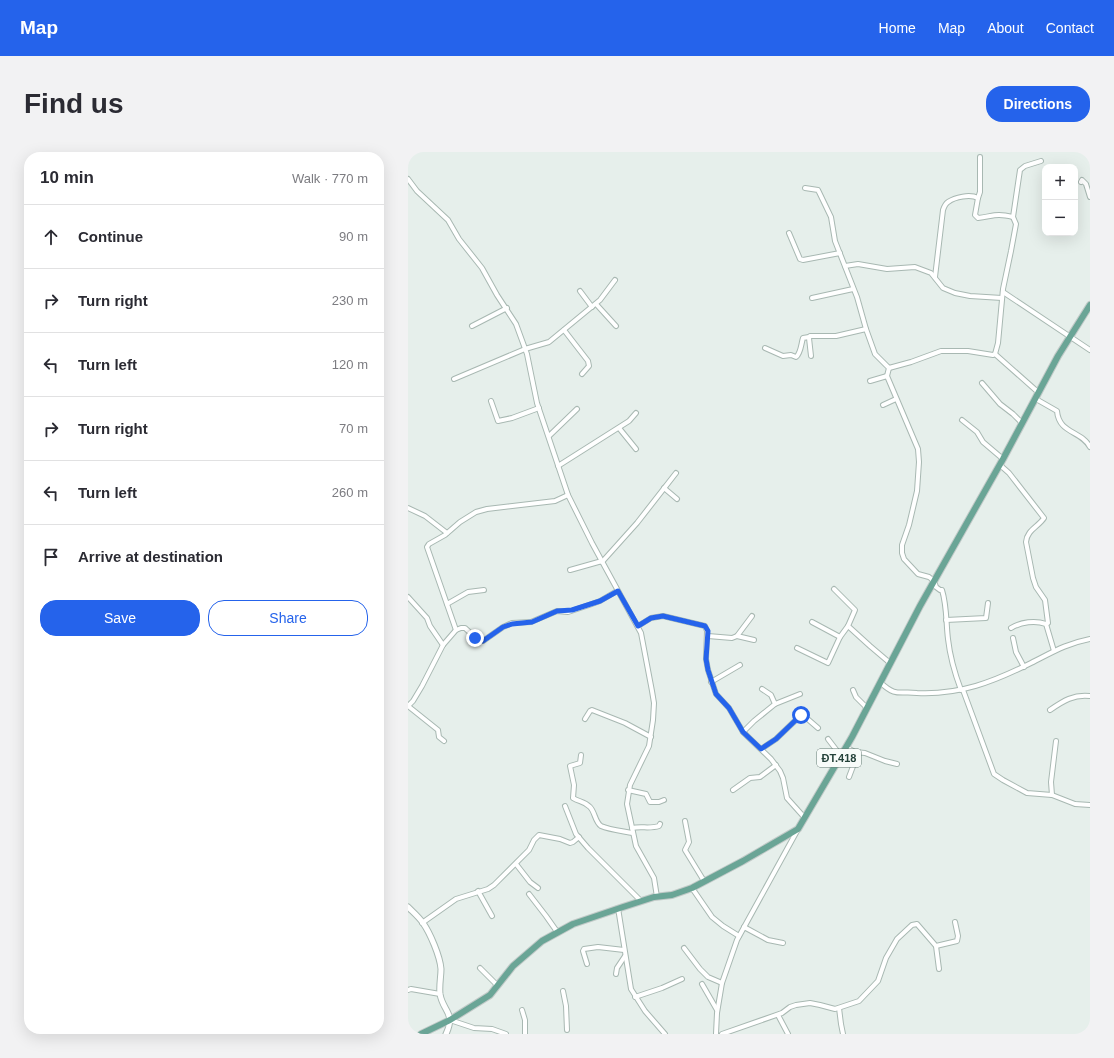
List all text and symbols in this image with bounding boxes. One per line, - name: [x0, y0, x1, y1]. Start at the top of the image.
- text: Map: [20, 17, 58, 38]
- text: Home: [879, 20, 916, 36]
- text: Map: [938, 20, 965, 36]
- text: About: [987, 20, 1024, 36]
- text: Contact: [1046, 20, 1094, 36]
- button: Directions: [986, 86, 1090, 122]
- text: Find us: [24, 88, 124, 119]
- map controls: [1042, 164, 1078, 236]
- button: +: [1042, 164, 1078, 200]
- text: 10 min: [40, 168, 94, 187]
- text: Walk · 770 m: [292, 171, 368, 186]
- button: −: [1042, 200, 1078, 236]
- icon: ahead: [40, 226, 62, 248]
- text: Continue: [78, 228, 143, 245]
- text: 90 m: [339, 229, 368, 244]
- icon: right: [40, 290, 62, 312]
- text: Turn right: [78, 292, 148, 309]
- text: 230 m: [332, 293, 368, 308]
- icon: left: [40, 354, 62, 376]
- text: Turn left: [78, 356, 137, 373]
- text: 120 m: [332, 357, 368, 372]
- icon: right: [40, 418, 62, 440]
- text: Turn right: [78, 420, 148, 437]
- text: 70 m: [339, 421, 368, 436]
- icon: left: [40, 482, 62, 504]
- text: Turn left: [78, 484, 137, 501]
- text: 260 m: [332, 485, 368, 500]
- icon: arrive: [40, 546, 62, 568]
- text: Arrive at destination: [78, 548, 223, 565]
- button: Save: [40, 600, 200, 636]
- button: Share: [208, 600, 368, 636]
- route end: [466, 629, 484, 647]
- route start: [792, 706, 810, 724]
- road number: ĐT.418: [817, 749, 861, 767]

